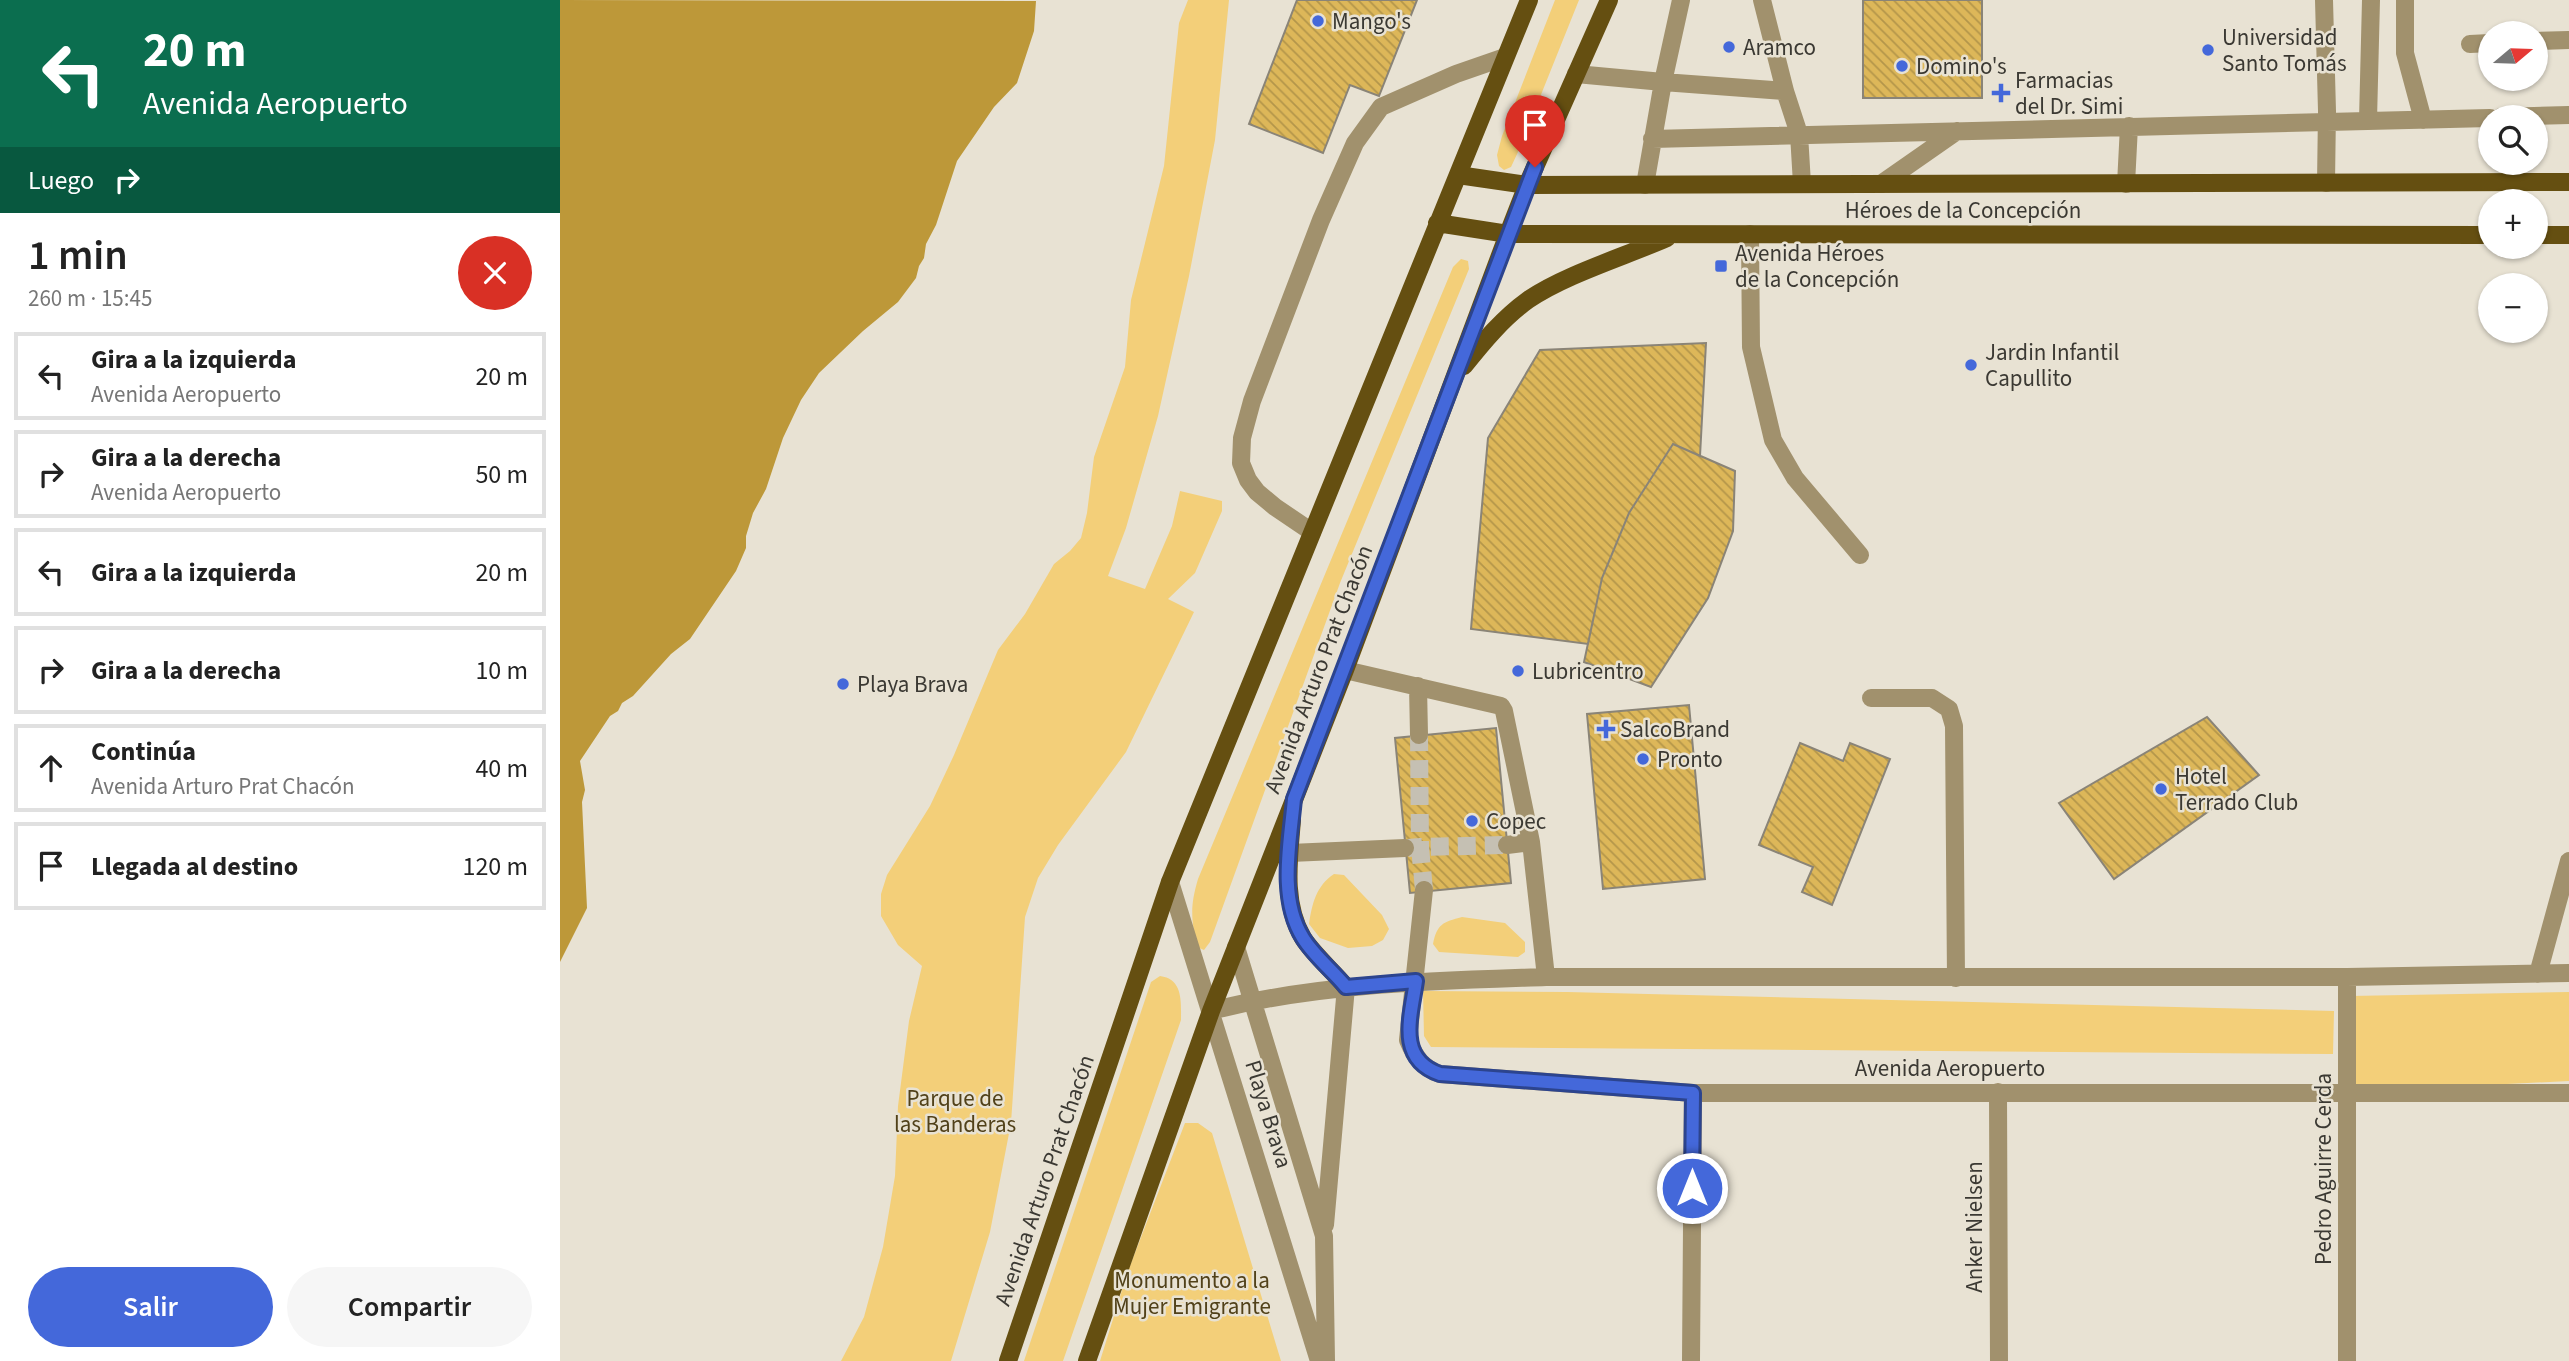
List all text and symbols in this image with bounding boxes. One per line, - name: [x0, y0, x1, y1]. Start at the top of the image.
- place label: Mango's: [1332, 5, 1411, 38]
- marker: Mango's: [1310, 13, 1326, 29]
- text: 20 m: [143, 16, 247, 86]
- place label: Universidad Santo Tomás: [2222, 21, 2347, 80]
- north arrow: [2478, 21, 2548, 91]
- map controls: [2478, 21, 2548, 343]
- icon: left: [28, 28, 119, 119]
- place label: Aramco: [1743, 31, 1816, 64]
- marker: Aramco: [1721, 39, 1737, 55]
- marker: Universidad Santo Tomás: [2200, 42, 2216, 58]
- place label: Domino's: [1916, 50, 2007, 83]
- marker: Domino's: [1894, 58, 1910, 74]
- place label: Farmacias del Dr. Simi: [2015, 64, 2123, 123]
- text: Avenida Aeropuerto: [143, 81, 408, 127]
- marker: Farmacias del Dr. Simi: [1993, 85, 2009, 101]
- pin: [1505, 95, 1565, 167]
- button: search: [2478, 105, 2548, 175]
- icon: arrive: [1516, 106, 1554, 144]
- icon: right: [108, 161, 146, 199]
- text: Luego: [28, 162, 94, 199]
- button: +: [2478, 189, 2548, 259]
- street label: Héroes de la Concepción: [1845, 194, 2081, 227]
- text: 1 min: [28, 226, 128, 286]
- button: close: [458, 236, 532, 310]
- place label: Avenida Héroes de la Concepción: [1735, 237, 1899, 296]
- marker: Avenida Héroes de la Concepción: [1713, 258, 1729, 274]
- button: −: [2478, 273, 2548, 343]
- text: 260 m · 15:45: [28, 282, 152, 315]
- place label: Jardin Infantil Capullito: [1985, 336, 2119, 395]
- text: Gira a la izquierda: [91, 341, 296, 378]
- icon: left: [32, 357, 70, 395]
- marker: Jardin Infantil Capullito: [1963, 357, 1979, 373]
- text: 20 m: [475, 358, 528, 395]
- text: Avenida Aeropuerto: [91, 378, 281, 411]
- text: Gira a la derecha: [91, 439, 281, 476]
- icon: right: [32, 455, 70, 493]
- text: 50 m: [475, 456, 528, 493]
- text: Avenida Aeropuerto: [91, 476, 281, 509]
- street label: Avenida Arturo Prat Chacón: [1256, 540, 1381, 798]
- icon: left: [32, 553, 70, 591]
- text: Gira a la izquierda: [91, 554, 296, 591]
- text: 20 m: [475, 554, 528, 591]
- icon: right: [32, 651, 70, 689]
- text: Gira a la derecha: [91, 652, 281, 689]
- text: 10 m: [475, 652, 528, 689]
- place label: Lubricentro: [1532, 655, 1644, 688]
- marker: Lubricentro: [1510, 663, 1526, 679]
- place label: Playa Brava: [857, 668, 968, 701]
- marker: Playa Brava: [835, 676, 851, 692]
- place label: SalcoBrand: [1620, 713, 1730, 746]
- marker: SalcoBrand: [1598, 721, 1614, 737]
- text: Continúa: [91, 733, 196, 770]
- place label: Pronto: [1657, 743, 1723, 776]
- icon: ahead: [32, 749, 70, 787]
- text: 40 m: [475, 750, 528, 787]
- marker: Pronto: [1635, 751, 1651, 767]
- place label: Hotel Terrado Club: [2175, 760, 2298, 819]
- text: Avenida Arturo Prat Chacón: [91, 770, 355, 803]
- marker: Hotel Terrado Club: [2153, 781, 2169, 797]
- place label: Copec: [1486, 805, 1546, 838]
- marker: Copec: [1464, 813, 1480, 829]
- icon: arrive: [32, 847, 70, 885]
- text: Llegada al destino: [91, 848, 298, 885]
- text: 120 m: [462, 848, 528, 885]
- street label: Avenida Arturo Prat Chacón: [986, 1050, 1103, 1310]
- street label: Avenida Aeropuerto: [1855, 1052, 2045, 1085]
- street label: Playa Brava: [1236, 1056, 1301, 1172]
- street label: Pedro Aguirre Cerda: [2307, 1073, 2340, 1265]
- park label: Parque de las Banderas: [894, 1082, 1016, 1141]
- position arrow: [1655, 1151, 1729, 1225]
- street label: Anker Nielsen: [1958, 1161, 1991, 1293]
- park label: Monumento a la Mujer Emigrante: [1113, 1264, 1271, 1323]
- button: Salir: [28, 1267, 273, 1347]
- button: Compartir: [287, 1267, 532, 1347]

